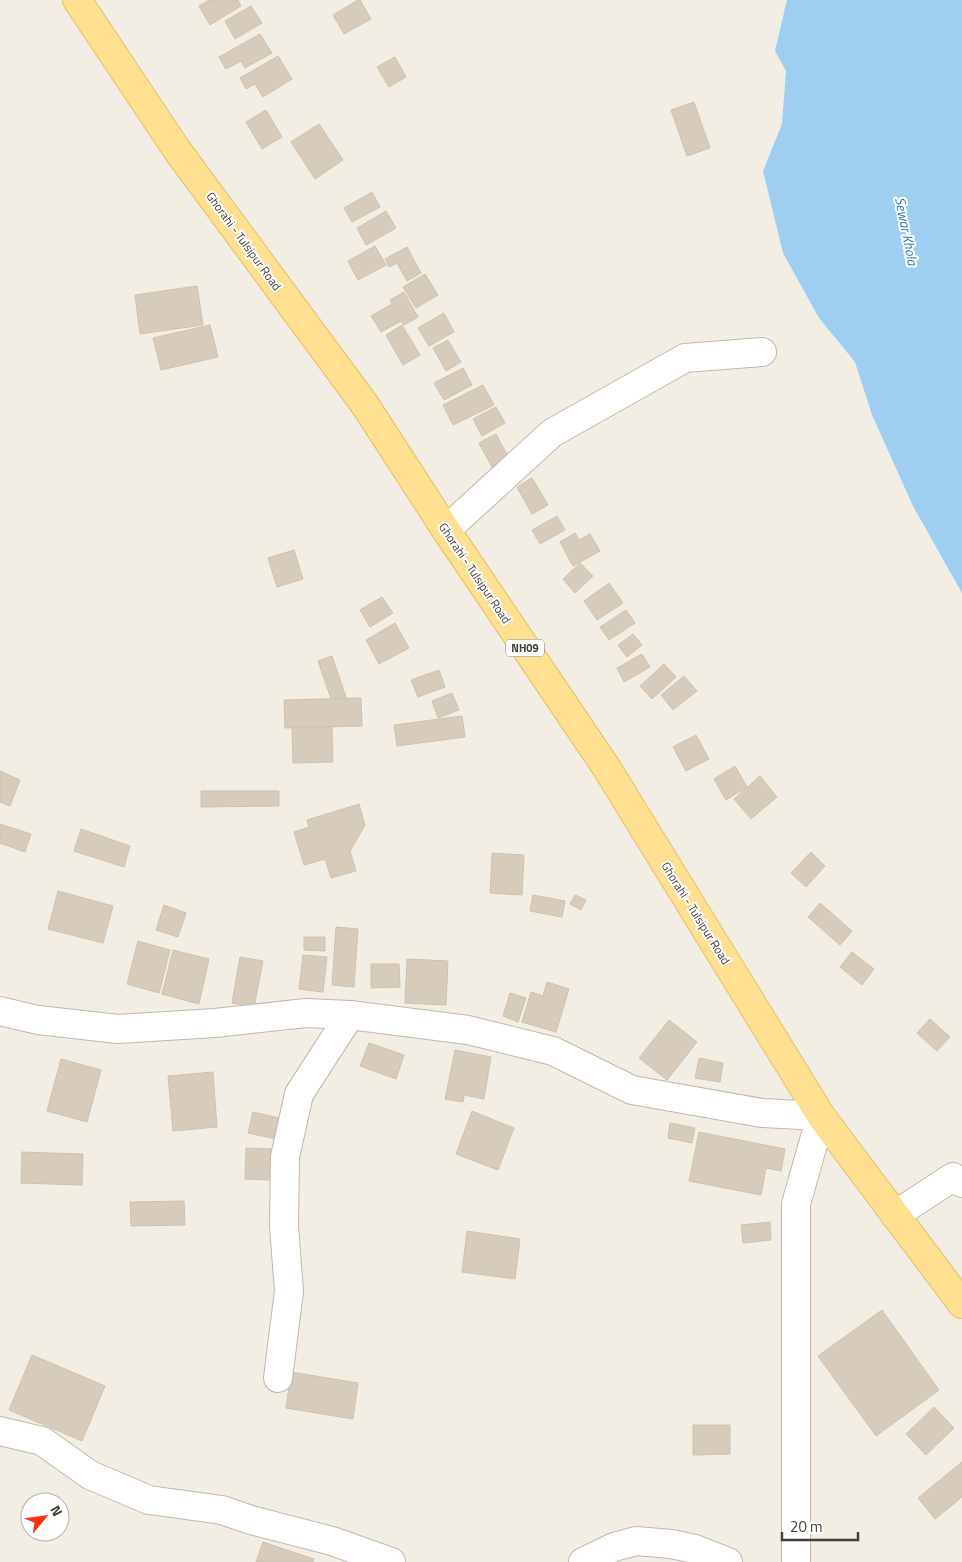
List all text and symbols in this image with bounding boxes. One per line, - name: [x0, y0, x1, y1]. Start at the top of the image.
- street label: Ghorahi - Tulsipur Road: [202, 188, 286, 294]
- water label: Sewar Khola: [890, 195, 924, 268]
- street label: Ghorahi - Tulsipur Road: [434, 519, 516, 627]
- road number: NH09: [506, 640, 544, 656]
- street label: Ghorahi - Tulsipur Road: [657, 858, 735, 968]
- north arrow: [20, 1492, 70, 1542]
- text: N: [45, 1501, 68, 1520]
- scale bar: [782, 1510, 858, 1542]
- text: 20 m: [790, 1515, 823, 1538]

